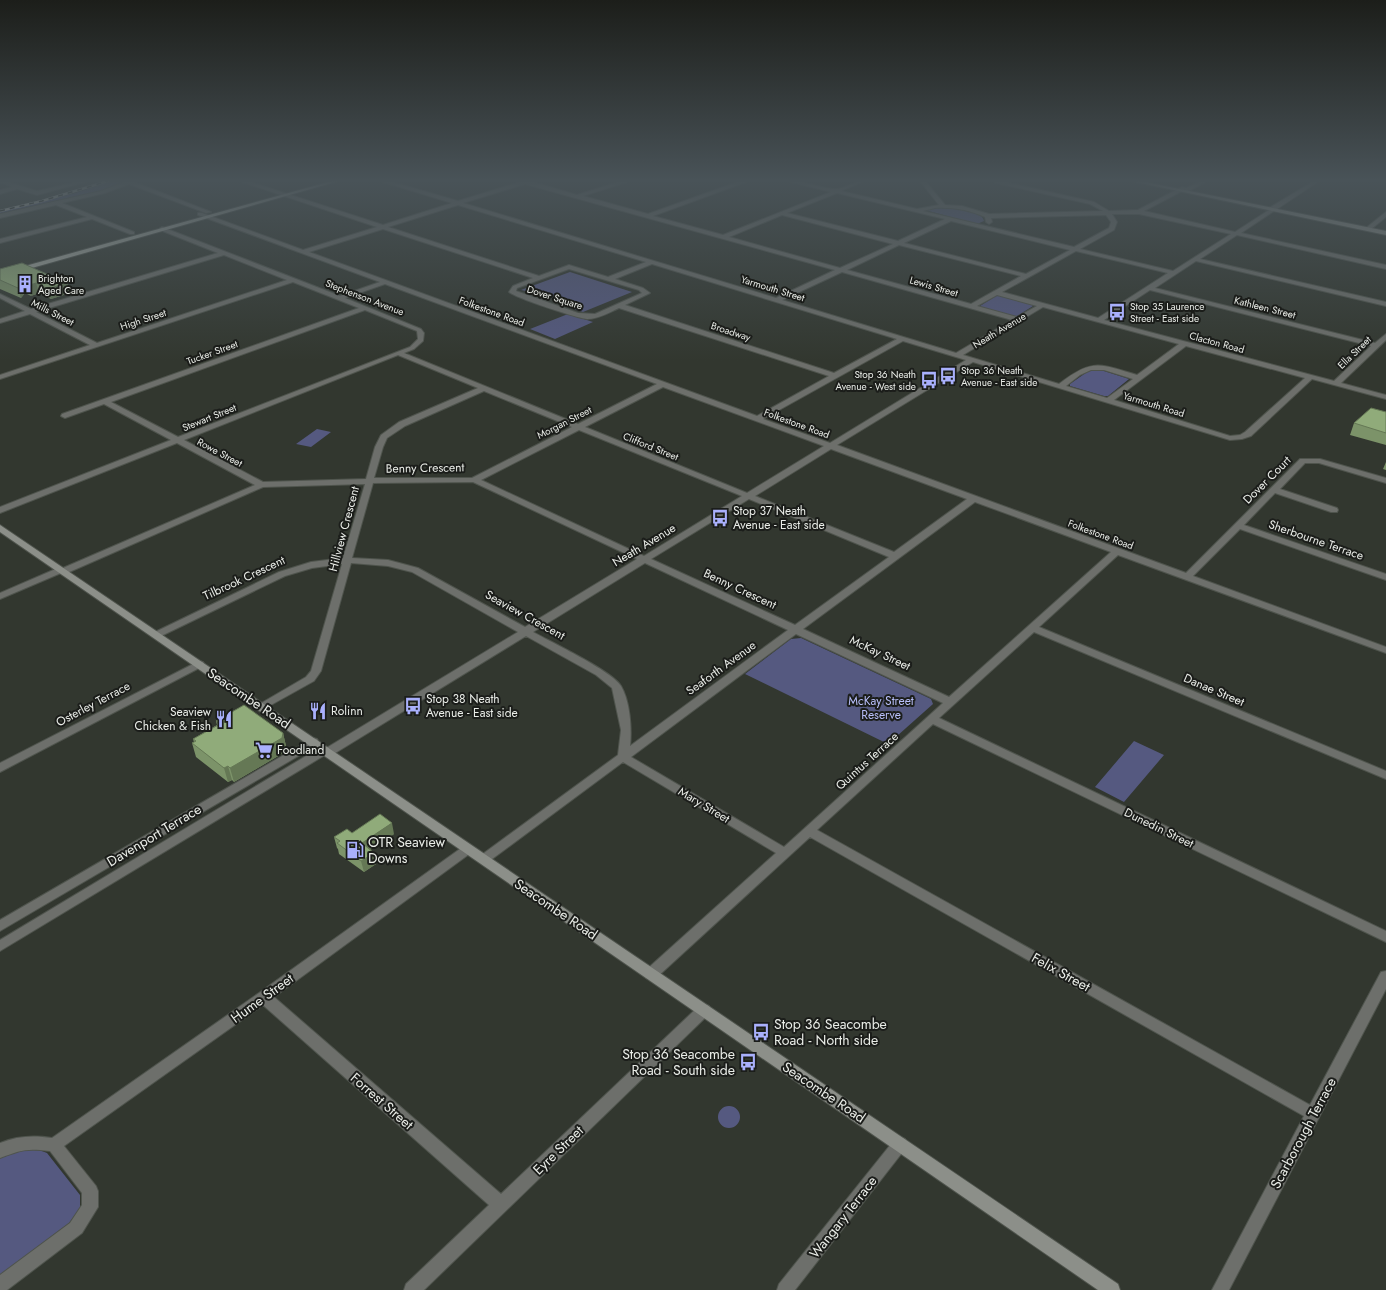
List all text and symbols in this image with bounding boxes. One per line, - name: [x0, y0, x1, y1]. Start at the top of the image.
- place label: Brighton Aged Care: [38, 271, 84, 298]
- street label: Yarmouth Street: [739, 272, 807, 305]
- street label: Lewis Street: [908, 272, 960, 301]
- building icon: Brighton Aged Care: [15, 274, 35, 294]
- street label: Stephenson Avenue: [323, 276, 406, 319]
- street label: Dover Square: [525, 281, 585, 314]
- street label: Folkestone Road: [457, 293, 527, 330]
- street label: Kathleen Street: [1233, 293, 1298, 323]
- street label: Mills Street: [29, 295, 77, 330]
- place label: Stop 35 Laurence Street - East side: [1130, 299, 1204, 326]
- bus stop icon: Stop 35 Laurence Street - East side: [1107, 302, 1127, 322]
- street label: High Street: [118, 305, 169, 334]
- street label: Neath Avenue: [970, 309, 1029, 352]
- street label: Broadway: [709, 318, 753, 345]
- street label: Clacton Road: [1188, 328, 1246, 357]
- street label: Ella Street: [1334, 332, 1375, 372]
- street label: Tucker Street: [184, 336, 240, 369]
- place label: Stop 36 Neath Avenue - East side: [961, 363, 1037, 390]
- bus stop icon: Stop 36 Neath Avenue - East side: [938, 366, 958, 386]
- place label: Stop 36 Neath Avenue - West side: [836, 367, 916, 394]
- bus stop icon: Stop 36 Neath Avenue - West side: [919, 370, 939, 390]
- street label: Yarmouth Road: [1121, 388, 1186, 421]
- street label: Stewart Street: [180, 400, 239, 435]
- street label: Morgan Street: [534, 402, 595, 443]
- street label: Folkestone Road: [762, 405, 832, 442]
- street label: Clifford Street: [621, 428, 681, 465]
- street label: Rowe Street: [194, 434, 246, 471]
- street label: Dover Court: [1239, 452, 1295, 508]
- street label: Benny Crescent: [386, 458, 465, 478]
- street label: Hillview Crescent: [324, 484, 364, 574]
- place label: Stop 37 Neath Avenue - East side: [733, 502, 825, 534]
- bus stop icon: Stop 37 Neath Avenue - East side: [710, 508, 730, 528]
- street label: Sherbourne Terrace: [1266, 515, 1366, 565]
- street label: Folkestone Road: [1066, 516, 1136, 553]
- street label: Neath Avenue: [609, 519, 679, 571]
- street label: Tilbrook Crescent: [200, 551, 288, 605]
- street label: Benny Crescent: [701, 564, 780, 614]
- street label: Seaview Crescent: [482, 586, 568, 644]
- street label: McKay Street: [847, 631, 914, 675]
- street label: Seaforth Avenue: [682, 636, 760, 700]
- street label: Seacombe Road: [203, 663, 295, 733]
- street label: Danae Street: [1181, 669, 1247, 711]
- street label: Osterley Terrace: [53, 677, 133, 731]
- place label: Stop 38 Neath Avenue - East side: [426, 690, 518, 722]
- park label: McKay Street Reserve: [848, 692, 914, 724]
- bus stop icon: Stop 38 Neath Avenue - East side: [403, 696, 423, 716]
- restaurant icon: Rolinn: [308, 701, 328, 721]
- place label: Rolinn: [331, 702, 363, 720]
- place label: Seaview Chicken & Fish: [134, 703, 212, 735]
- restaurant icon: Seaview Chicken & Fish: [214, 709, 234, 729]
- street label: Quintus Terrace: [832, 728, 902, 794]
- supermarket icon: Foodland: [254, 740, 274, 760]
- place label: Foodland: [277, 741, 324, 759]
- street label: Mary Street: [675, 782, 733, 828]
- street label: Davenport Terrace: [103, 799, 205, 871]
- street label: Dunedin Street: [1121, 803, 1197, 853]
- place label: OTR Seaview Downs: [368, 832, 446, 868]
- fuel station icon: OTR Seaview Downs: [345, 840, 365, 860]
- street label: Seacombe Road: [510, 874, 602, 944]
- street label: Felix Street: [1028, 948, 1094, 997]
- street label: Hume Street: [227, 968, 298, 1028]
- place label: Stop 36 Seacombe Road - North side: [774, 1014, 887, 1050]
- bus stop icon: Stop 36 Seacombe Road - North side: [751, 1022, 771, 1042]
- place label: Stop 36 Seacombe Road - South side: [622, 1044, 735, 1080]
- bus stop icon: Stop 36 Seacombe Road - South side: [738, 1052, 758, 1072]
- street label: Seacombe Road: [778, 1057, 870, 1127]
- street label: Forrest Street: [346, 1068, 418, 1134]
- street label: Scarborough Terrace: [1265, 1074, 1341, 1192]
- street label: Eyre Street: [528, 1120, 588, 1179]
- street label: Wangary Terrace: [805, 1172, 881, 1262]

